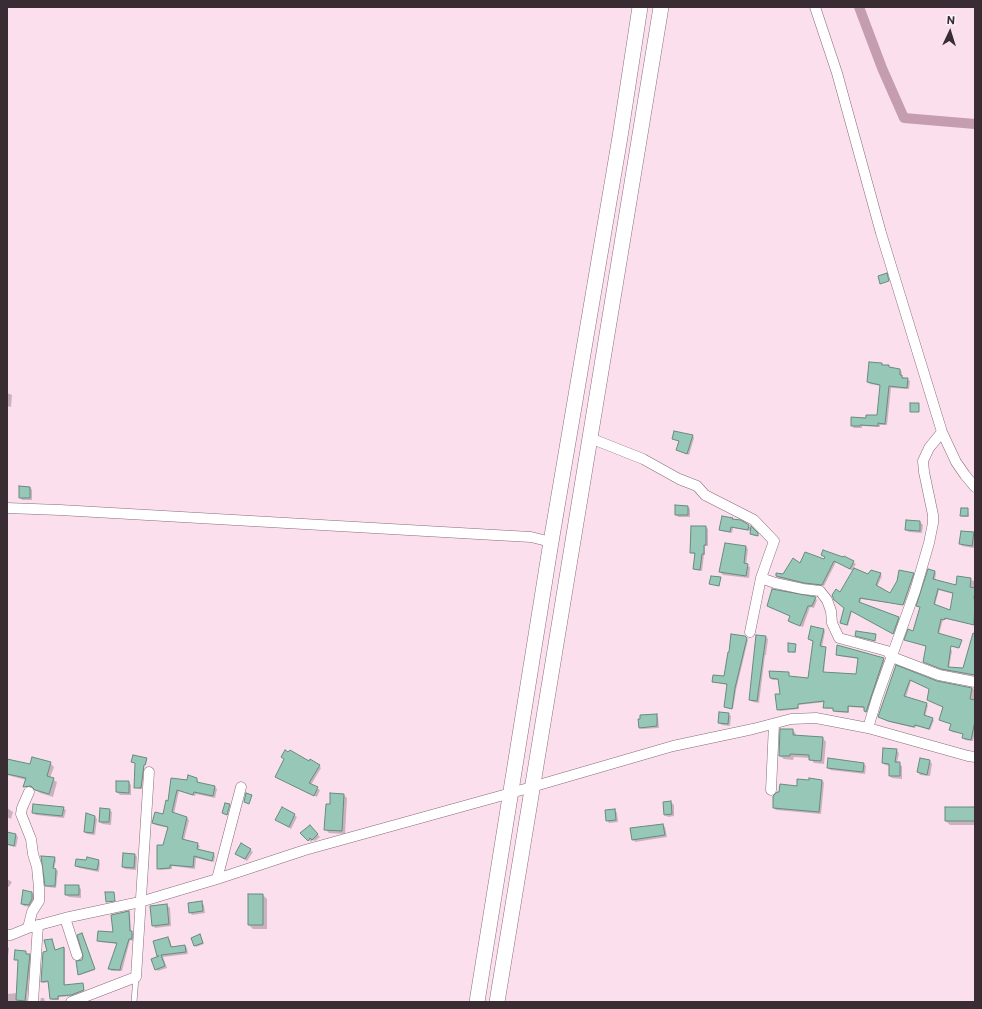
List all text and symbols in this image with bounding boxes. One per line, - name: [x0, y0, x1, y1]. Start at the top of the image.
- north arrow: [930, 12, 970, 52]
- text: N: [946, 13, 955, 26]

